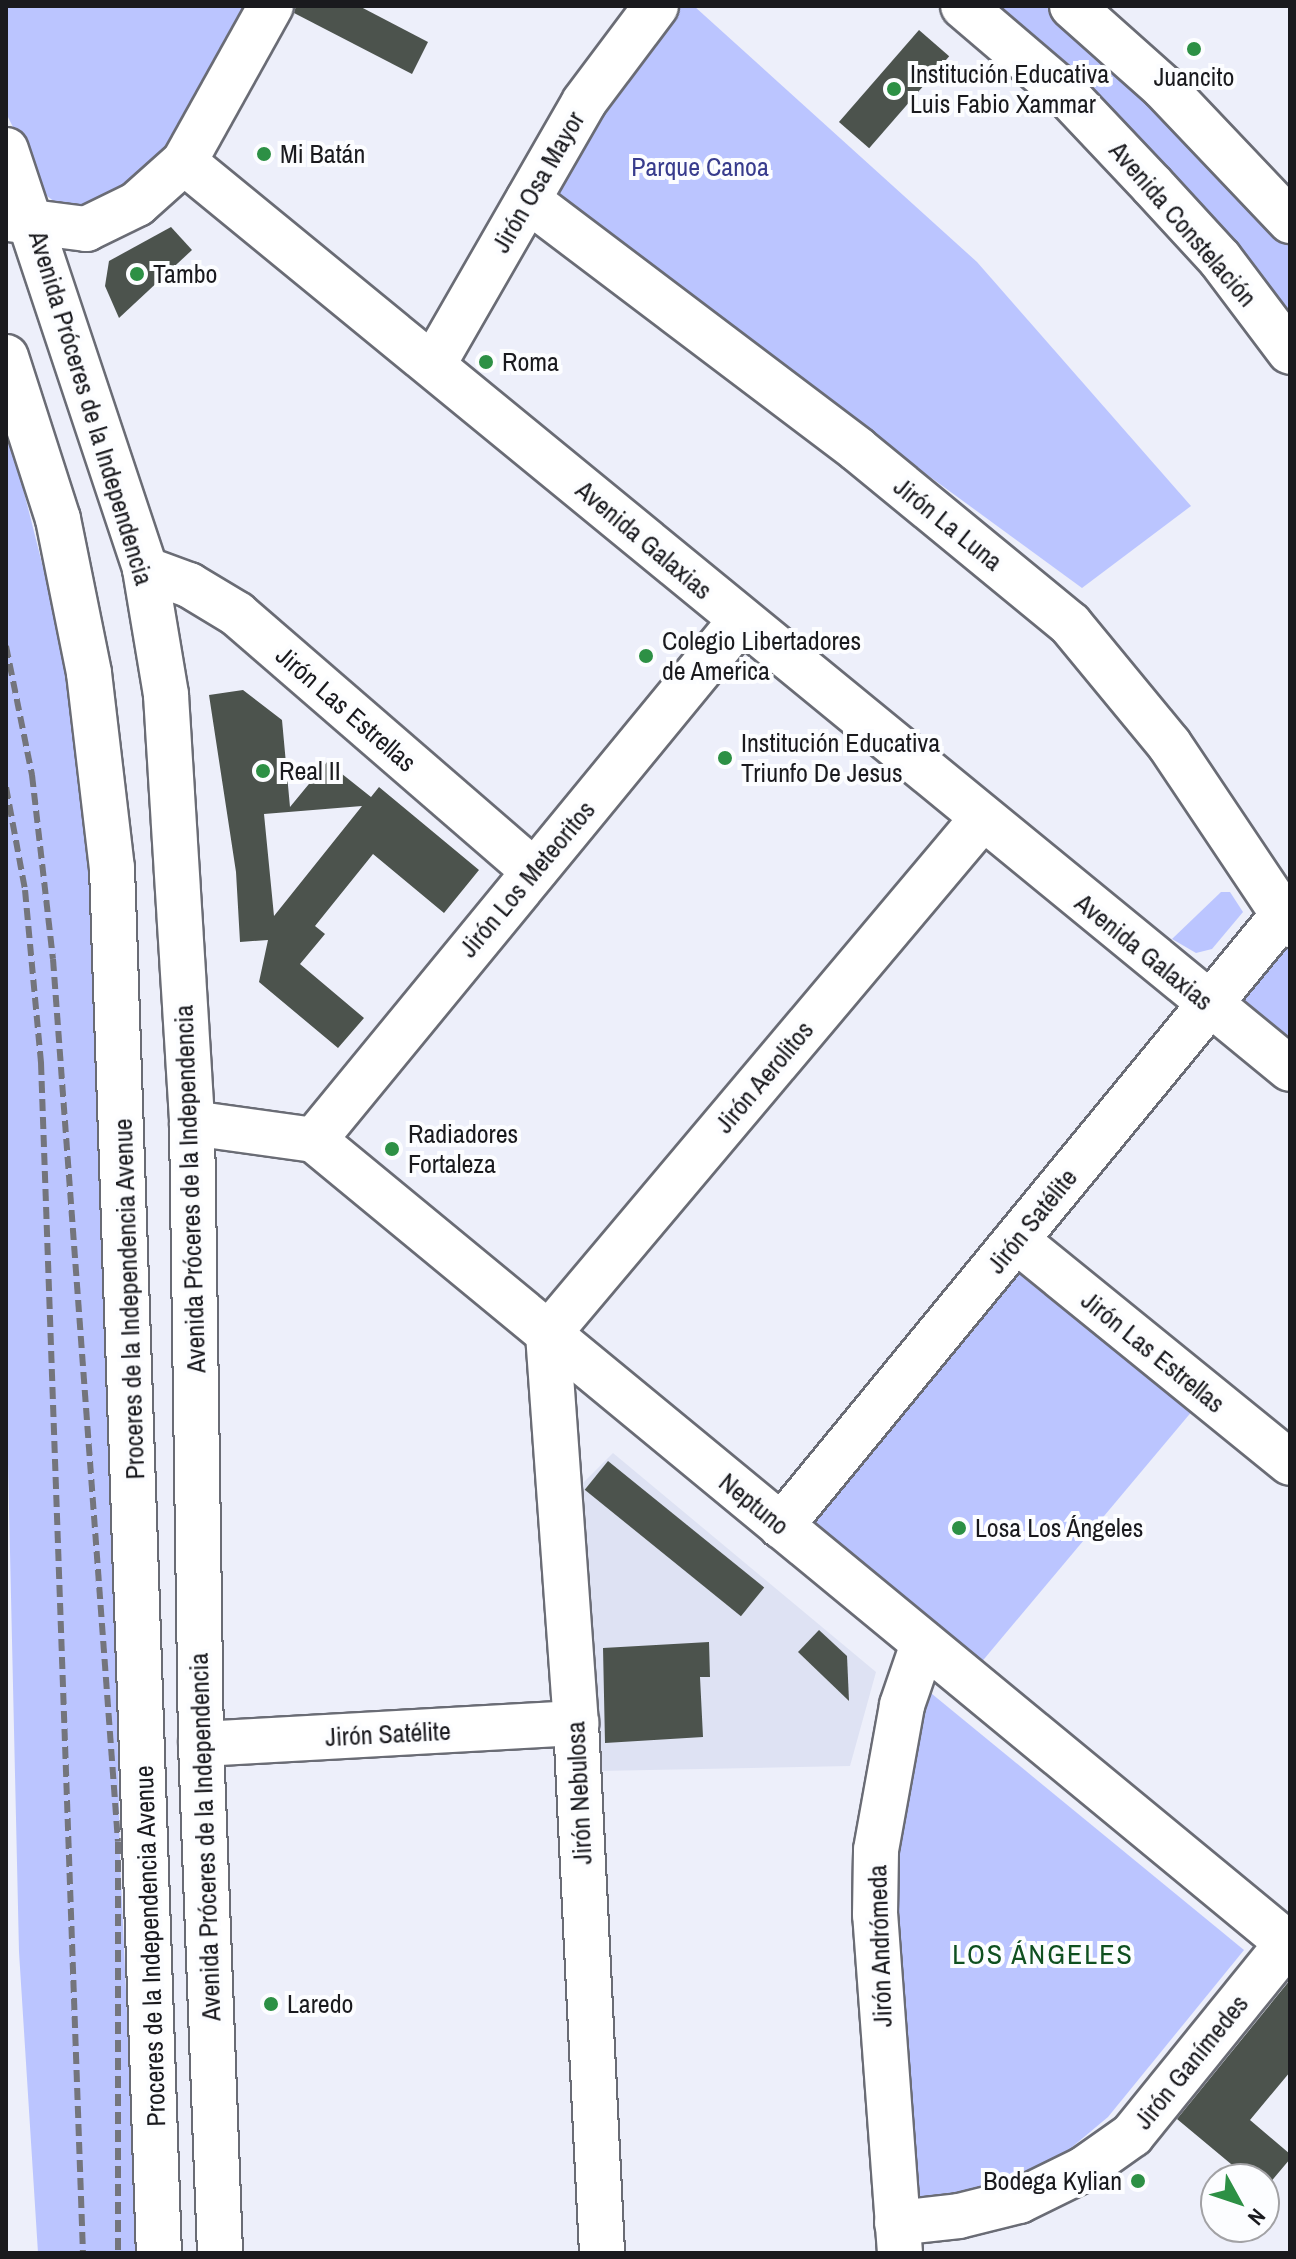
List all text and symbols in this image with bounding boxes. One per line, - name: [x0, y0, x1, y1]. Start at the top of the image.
- marker: Juancito: [1185, 40, 1203, 58]
- place label: Institución Educativa Luis Fabio Xammar: [910, 58, 1109, 120]
- place label: Juancito: [1154, 61, 1234, 93]
- marker: Institución Educativa Luis Fabio Xammar: [885, 80, 903, 98]
- street label: Jirón Osa Mayor: [485, 106, 591, 258]
- street label: Avenida Constelación: [1103, 135, 1263, 313]
- place label: Mi Batán: [280, 138, 365, 170]
- marker: Mi Batán: [255, 145, 273, 163]
- park label: Parque Canoa: [631, 151, 769, 183]
- street label: Avenida Próceres de la Independencia: [22, 227, 160, 589]
- place label: Tambo: [153, 258, 217, 290]
- marker: Tambo: [128, 265, 146, 283]
- place label: Roma: [502, 346, 559, 378]
- marker: Roma: [477, 353, 495, 371]
- street label: Jirón La Luna: [888, 471, 1008, 577]
- street label: Avenida Galaxias: [570, 474, 718, 606]
- place label: Colegio Libertadores de America: [662, 625, 861, 686]
- street label: Jirón Las Estrellas: [270, 640, 422, 778]
- marker: Colegio Libertadores de America: [637, 647, 655, 665]
- place label: Institución Educativa Triunfo De Jesus: [741, 727, 940, 788]
- marker: Institución Educativa Triunfo De Jesus: [716, 749, 734, 767]
- place label: Real II: [279, 755, 341, 787]
- marker: Real II: [254, 762, 272, 780]
- street label: Jirón Los Meteoritos: [453, 795, 601, 963]
- street label: Avenida Galaxias: [1069, 887, 1219, 1017]
- street label: Avenida Próceres de la Independencia: [168, 1004, 212, 1374]
- street label: Jirón Aerolitos: [708, 1014, 820, 1140]
- street label: Proceres de la Independencia Avenue: [107, 1117, 151, 1481]
- place label: Radiadores Fortaleza: [408, 1118, 518, 1180]
- marker: Radiadores Fortaleza: [383, 1140, 401, 1158]
- street label: Jirón Satélite: [980, 1162, 1084, 1280]
- street label: Jirón Las Estrellas: [1075, 1285, 1231, 1419]
- street label: Neptuno: [713, 1467, 795, 1541]
- place label: Losa Los Ángeles: [975, 1512, 1144, 1544]
- marker: Losa Los Ángeles: [950, 1519, 968, 1537]
- street label: Avenida Próceres de la Independencia: [183, 1652, 227, 2022]
- street label: Jirón Satélite: [324, 1715, 452, 1753]
- street label: Jirón Nebulosa: [560, 1721, 598, 1865]
- street label: Proceres de la Independencia Avenue: [128, 1764, 172, 2128]
- street label: Jirón Andrómeda: [862, 1864, 898, 2028]
- district label: LOS ÁNGELES: [952, 1937, 1134, 1971]
- place label: Laredo: [287, 1988, 353, 2020]
- street label: Jirón Ganímedes: [1127, 1989, 1255, 2135]
- marker: Laredo: [262, 1995, 280, 2013]
- north arrow: [1200, 2163, 1280, 2243]
- place label: Bodega Kylian: [983, 2165, 1122, 2197]
- marker: Bodega Kylian: [1129, 2172, 1147, 2190]
- text: N: [1241, 2203, 1273, 2232]

